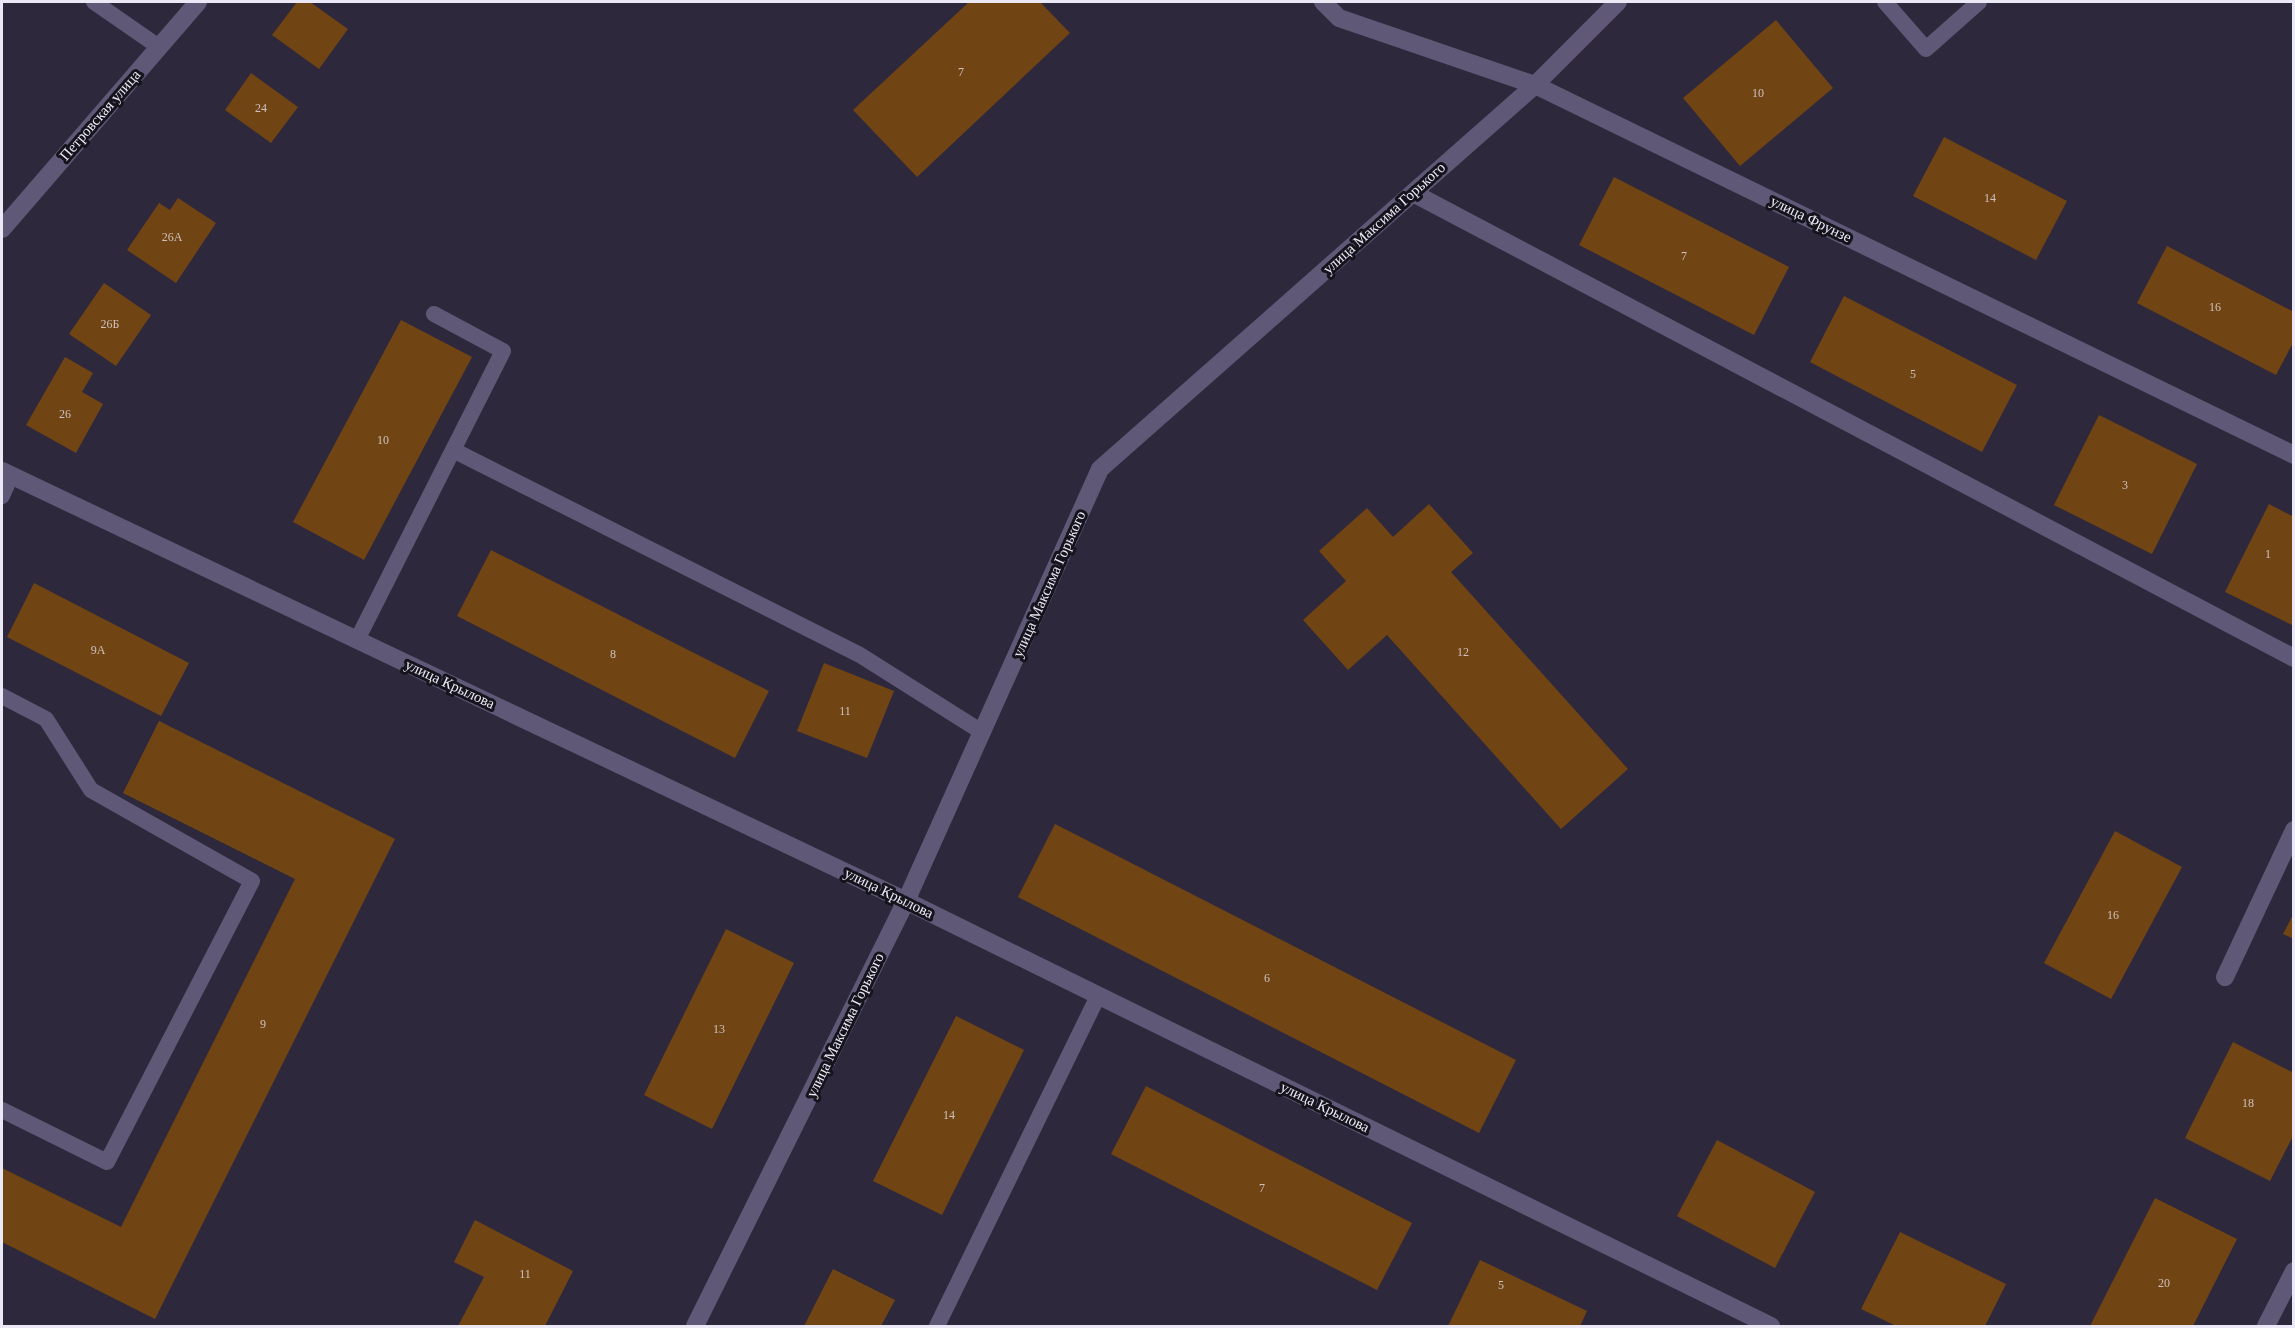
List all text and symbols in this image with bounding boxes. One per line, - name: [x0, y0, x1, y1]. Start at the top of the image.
- house number: 7: [958, 65, 964, 79]
- street label: Петровская улица: [56, 66, 144, 163]
- house number: 10: [1752, 86, 1764, 100]
- house number: 24: [255, 101, 267, 115]
- street label: улица Максима Горького: [1320, 159, 1448, 277]
- house number: 14: [1984, 191, 1996, 205]
- street label: улица Фрунзе: [1768, 193, 1854, 246]
- house number: 26А: [162, 230, 183, 244]
- house number: 7: [1681, 249, 1687, 263]
- house number: 16: [2209, 300, 2221, 314]
- house number: 26Б: [101, 317, 120, 331]
- house number: 5: [1910, 367, 1916, 381]
- house number: 26: [59, 407, 71, 421]
- house number: 10: [377, 433, 389, 447]
- house number: 3: [2122, 478, 2128, 492]
- street label: улица Максима Горького: [1009, 508, 1089, 660]
- house number: 1: [2265, 547, 2271, 561]
- house number: 9А: [91, 643, 106, 657]
- house number: 12: [1457, 645, 1469, 659]
- house number: 8: [610, 647, 616, 661]
- street label: улица Крылова: [403, 656, 498, 712]
- house number: 11: [839, 704, 851, 718]
- street label: улица Крылова: [842, 865, 936, 922]
- house number: 16: [2107, 908, 2119, 922]
- street label: улица Максима Горького: [803, 950, 887, 1100]
- house number: 6: [1264, 971, 1270, 985]
- house number: 9: [260, 1017, 266, 1031]
- house number: 13: [713, 1022, 725, 1036]
- street label: улица Крылова: [1278, 1079, 1372, 1136]
- house number: 18: [2242, 1096, 2254, 1110]
- house number: 14: [943, 1108, 955, 1122]
- house number: 7: [1259, 1181, 1265, 1195]
- house number: 11: [519, 1267, 531, 1281]
- house number: 20: [2158, 1276, 2170, 1290]
- house number: 5: [1498, 1278, 1504, 1292]

